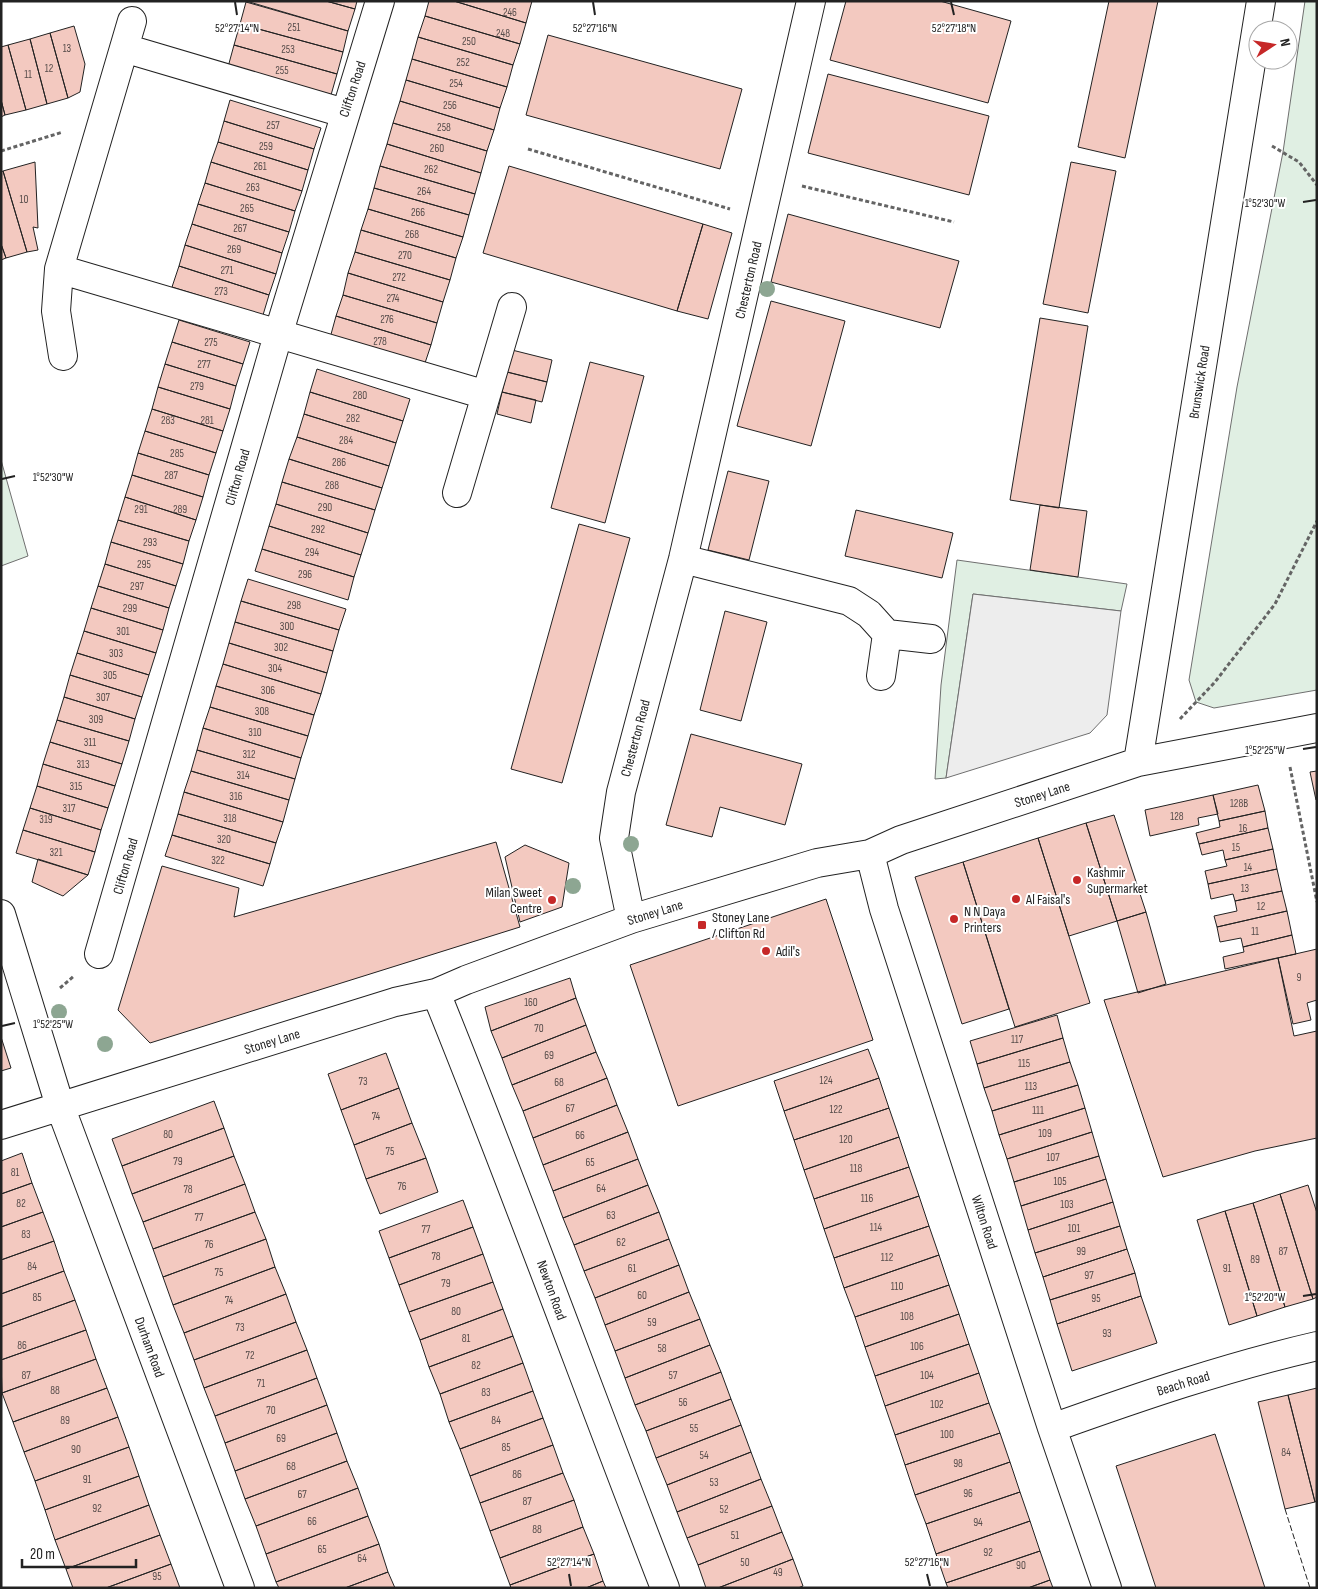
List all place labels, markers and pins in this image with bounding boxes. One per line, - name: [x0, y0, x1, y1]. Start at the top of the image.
- place label: Kashmir Supermarket: [1087, 864, 1148, 897]
- marker: Kashmir Supermarket: [1071, 874, 1083, 886]
- place label: Milan Sweet Centre: [486, 884, 542, 917]
- place label: Al Faisal's: [1025, 891, 1070, 908]
- marker: Al Faisal's: [1010, 893, 1022, 905]
- marker: Milan Sweet Centre: [546, 894, 558, 906]
- place label: N N Daya Printers: [964, 903, 1005, 936]
- place label: Stoney Lane / Clifton Rd: [712, 909, 769, 942]
- marker: N N Daya Printers: [948, 913, 960, 925]
- marker: Stoney Lane / Clifton Rd: [696, 919, 708, 931]
- place label: Adil's: [775, 943, 800, 960]
- marker: Adil's: [760, 945, 772, 957]

